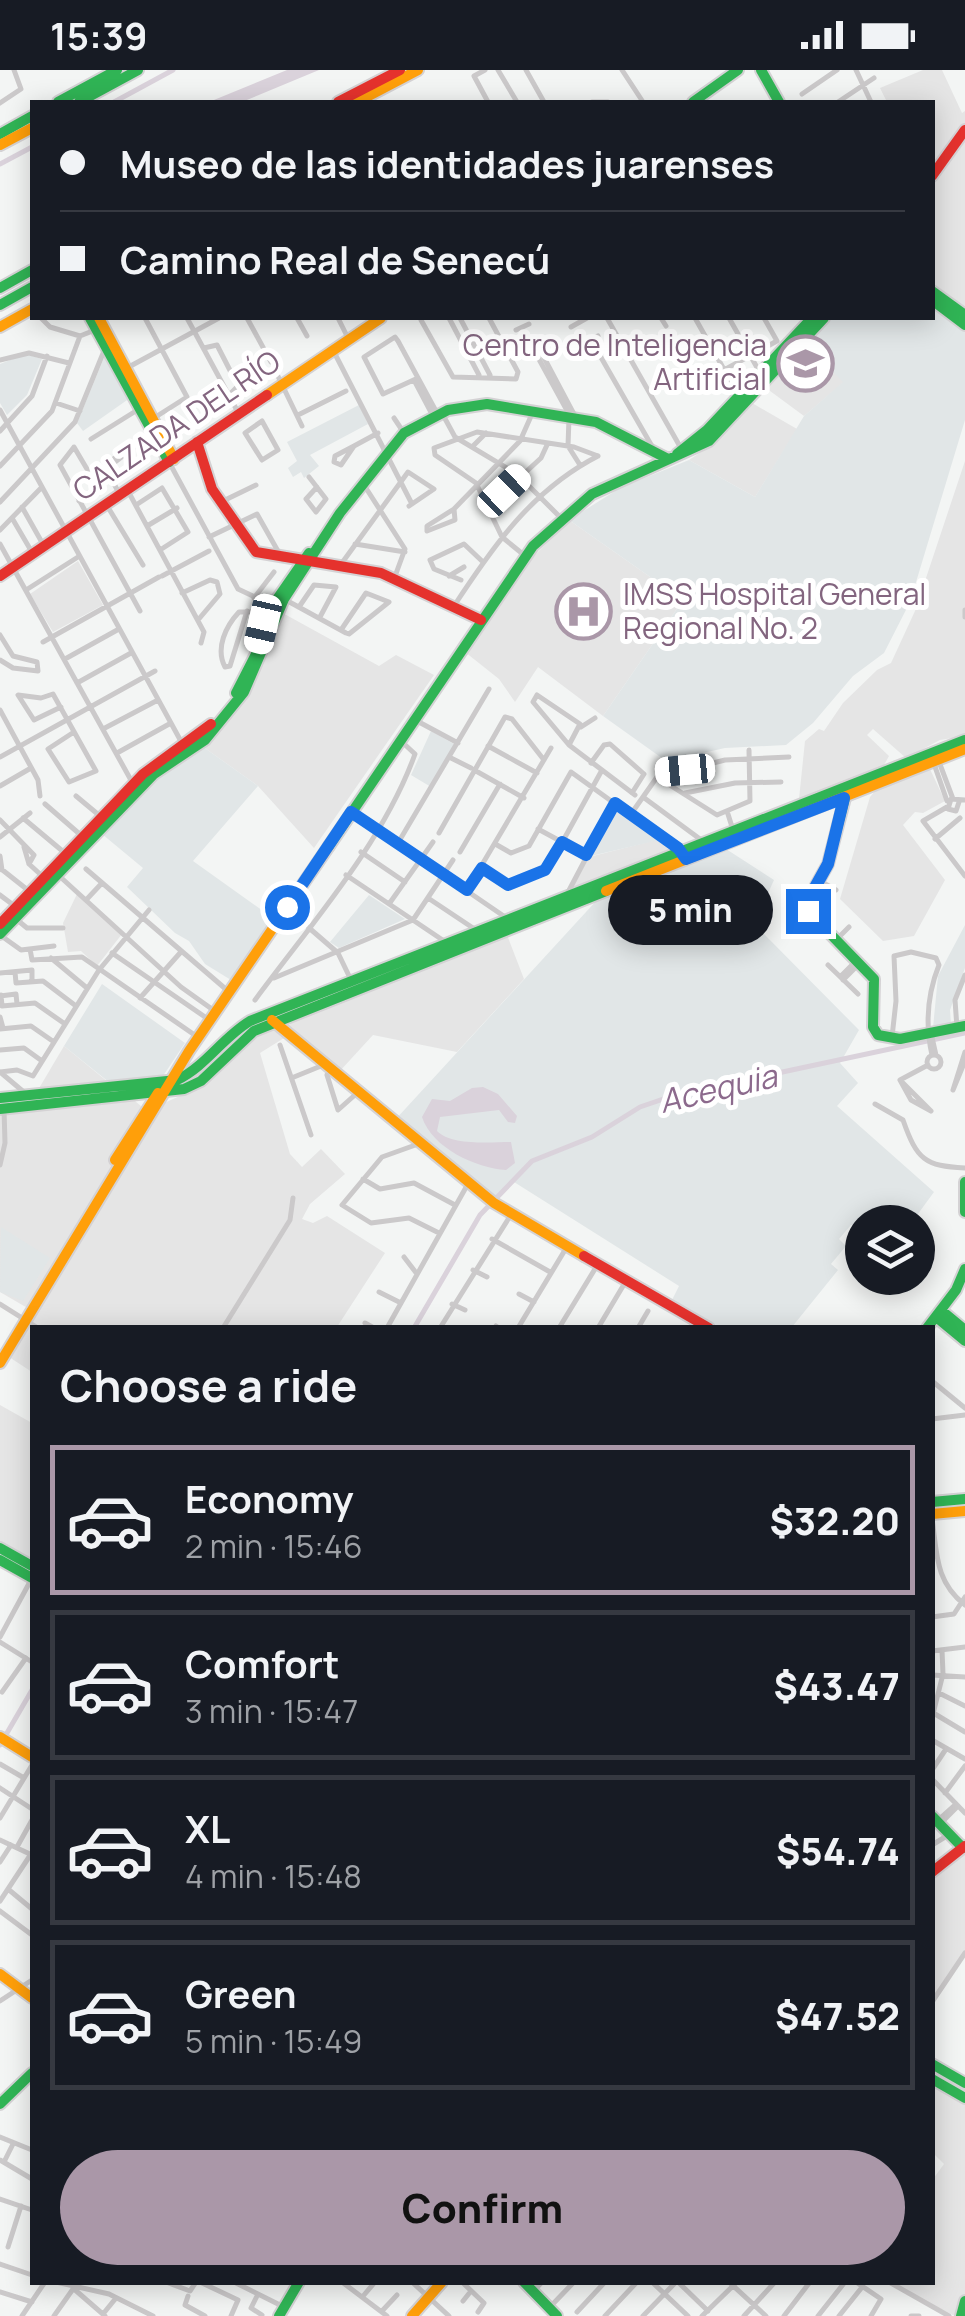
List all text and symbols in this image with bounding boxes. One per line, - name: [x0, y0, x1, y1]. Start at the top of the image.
- text: 15:39: [50, 9, 148, 61]
- text: Museo de las identidades juarenses: [120, 137, 774, 189]
- text: Camino Real de Senecú: [120, 233, 550, 285]
- place label: Centro de Inteligencia Artificial: [463, 324, 767, 399]
- school or university icon: Centro de Inteligencia Artificial: [776, 333, 836, 393]
- street label: CALZADA DEL RÍO: [64, 340, 288, 509]
- car: [472, 459, 536, 523]
- place label: IMSS Hospital General Regional No. 2: [623, 573, 926, 648]
- hospital icon: IMSS Hospital General Regional No. 2: [554, 582, 614, 642]
- car: [242, 591, 284, 657]
- car: [654, 752, 716, 788]
- callout: 5 min: [608, 876, 773, 946]
- route start: [265, 885, 310, 930]
- text: 5 min: [648, 888, 733, 932]
- route end: [786, 889, 831, 934]
- water label: Acequia: [655, 1053, 783, 1123]
- map controls: [845, 1205, 935, 1295]
- button: layers: [845, 1205, 935, 1295]
- text: Choose a ride: [60, 1354, 357, 1416]
- text: Economy: [185, 1472, 354, 1524]
- icon: car: [65, 1475, 155, 1565]
- text: $32.20: [770, 1494, 900, 1546]
- text: 2 min · 15:46: [185, 1524, 363, 1568]
- text: Comfort: [185, 1637, 339, 1689]
- icon: car: [65, 1640, 155, 1730]
- text: $43.47: [774, 1659, 900, 1711]
- text: 3 min · 15:47: [185, 1689, 358, 1733]
- text: XL: [185, 1802, 230, 1854]
- icon: car: [65, 1805, 155, 1895]
- text: $54.74: [776, 1824, 900, 1876]
- text: 4 min · 15:48: [185, 1854, 362, 1898]
- text: Green: [185, 1967, 297, 2019]
- icon: car: [65, 1970, 155, 2060]
- text: $47.52: [775, 1989, 900, 2041]
- text: 5 min · 15:49: [185, 2019, 362, 2063]
- button: Confirm: [60, 2150, 905, 2265]

